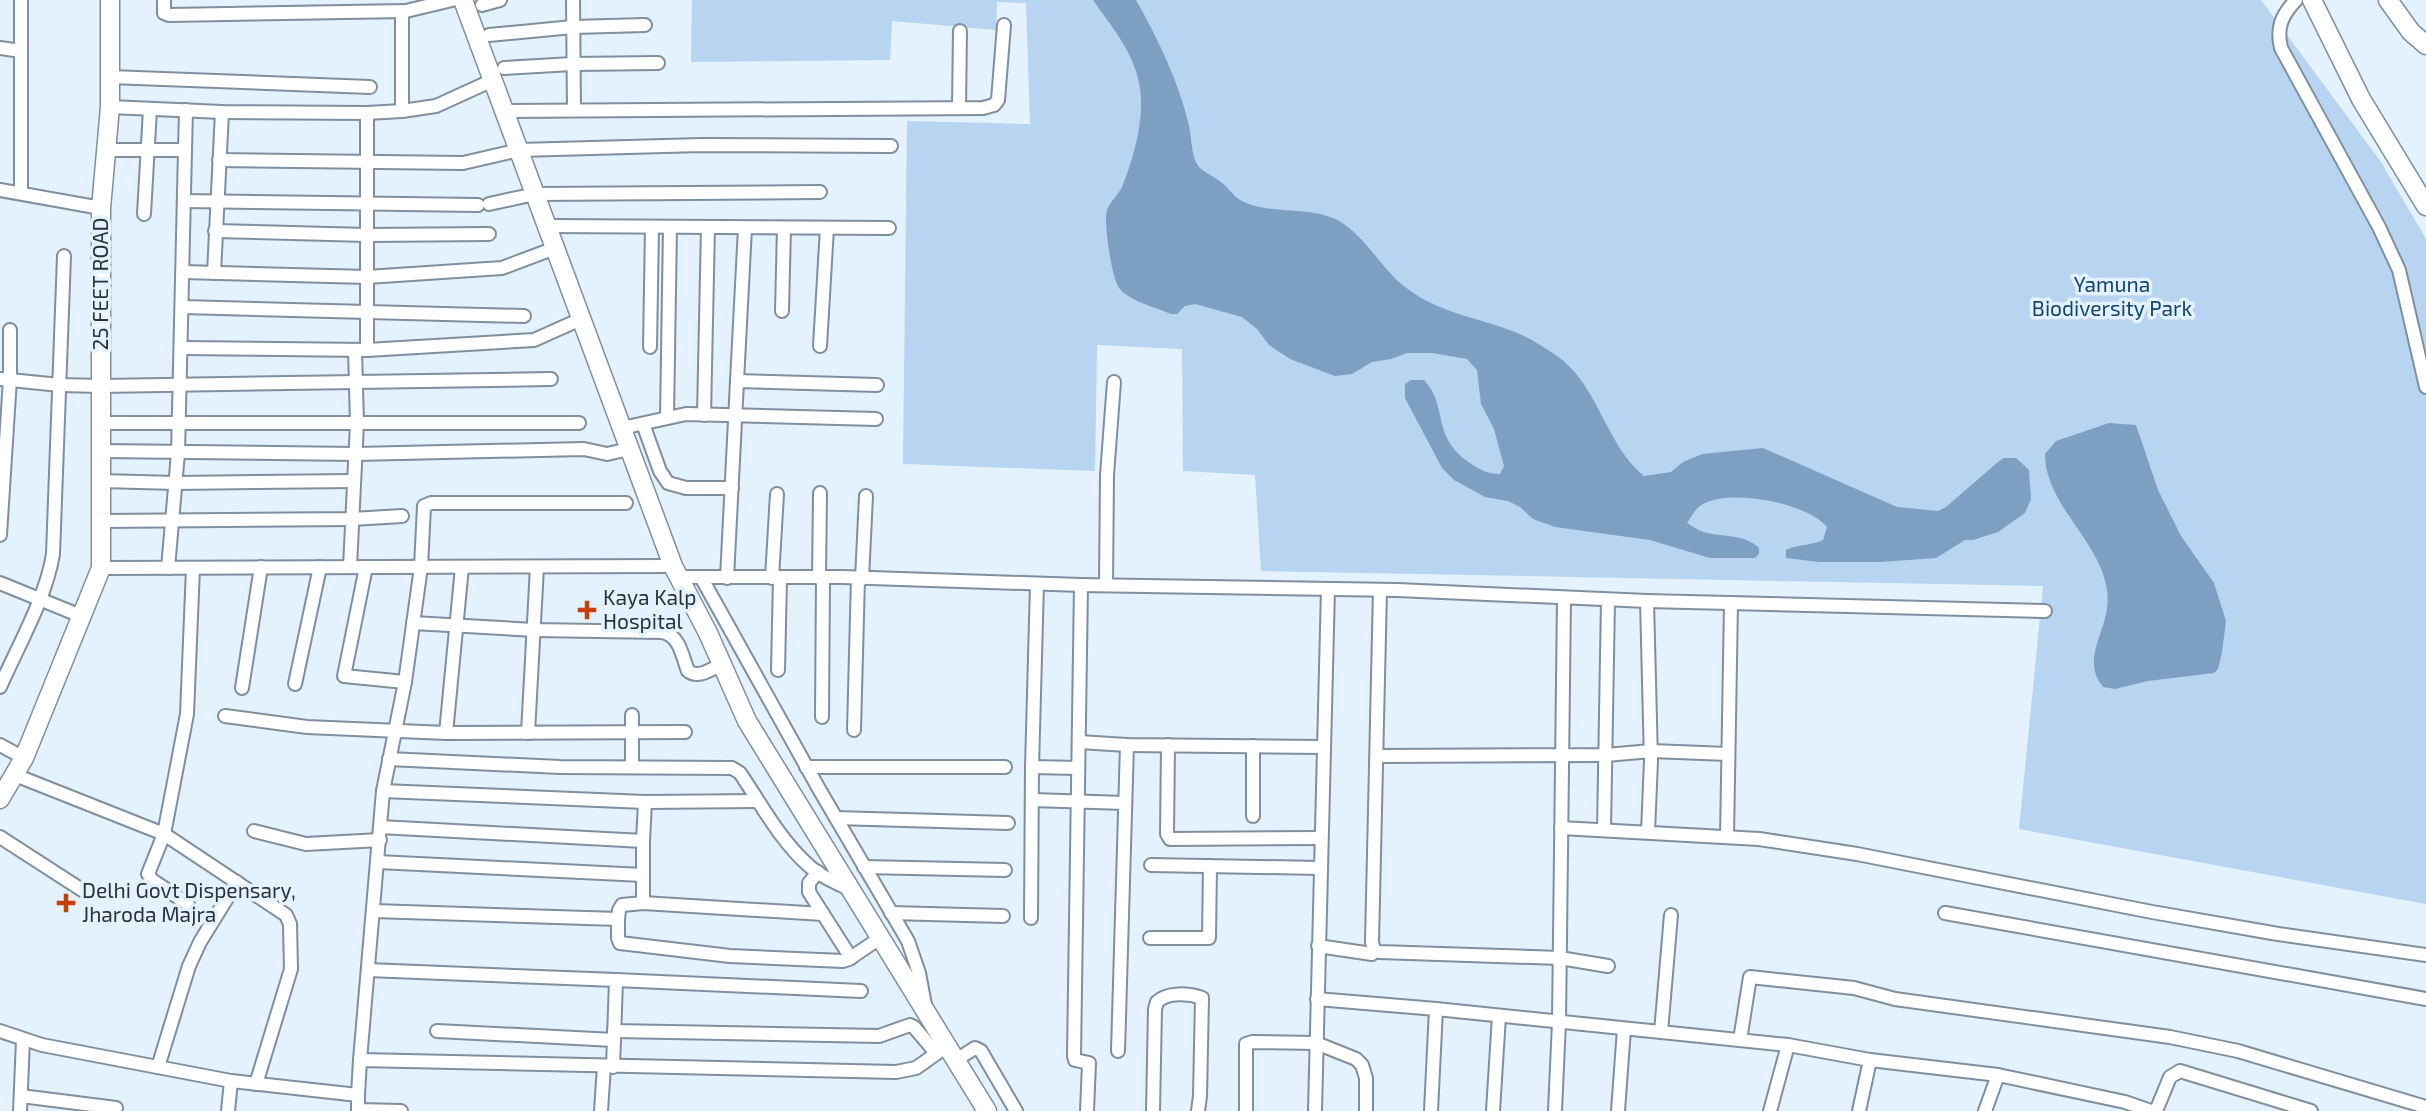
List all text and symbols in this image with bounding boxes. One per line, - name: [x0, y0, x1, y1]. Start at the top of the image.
- street label: 25 FEET ROAD: [87, 218, 112, 350]
- park label: Yamuna Biodiversity Park: [2032, 271, 2192, 320]
- place label: Kaya Kalp Hospital: [603, 584, 697, 633]
- marker: Kaya Kalp Hospital: [577, 600, 597, 620]
- place label: Delhi Govt Dispensary, Jharoda Majra: [82, 877, 296, 927]
- marker: Delhi Govt Dispensary, Jharoda Majra: [56, 893, 76, 913]

